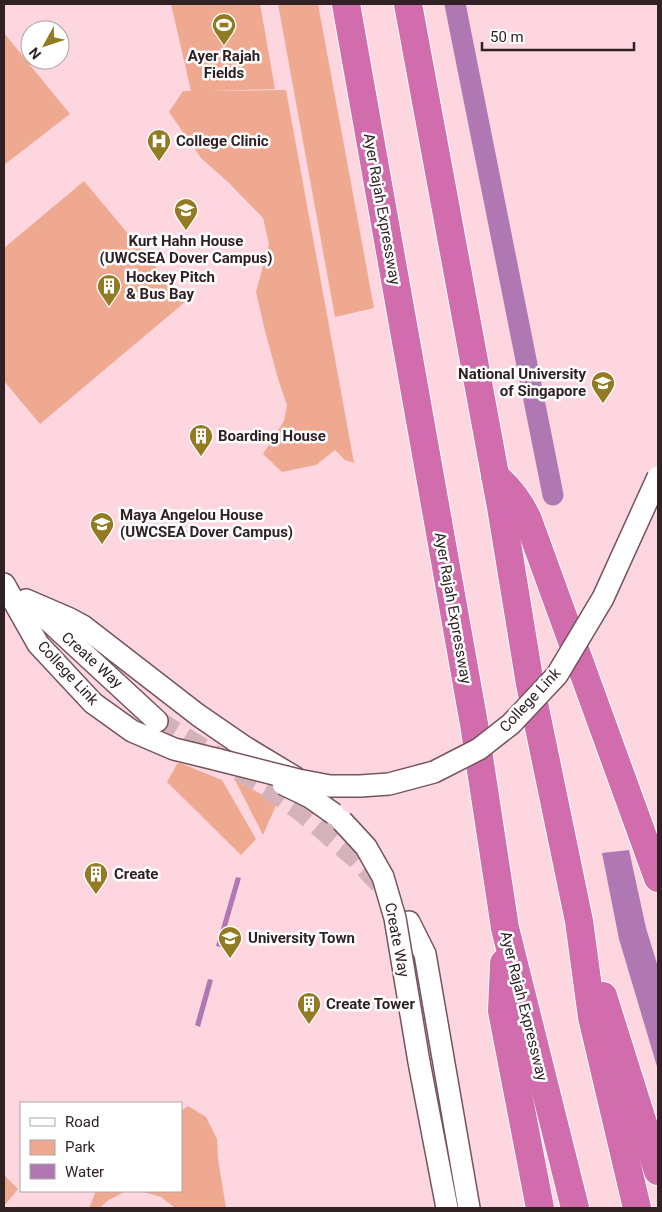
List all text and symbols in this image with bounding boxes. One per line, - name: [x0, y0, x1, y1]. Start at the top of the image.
- sports icon: Ayer Rajah Fields: [211, 12, 237, 46]
- north arrow: [20, 20, 70, 70]
- scale bar: [482, 20, 634, 52]
- text: 50 m: [490, 28, 524, 46]
- text: N: [26, 44, 44, 62]
- place label: Ayer Rajah Fields: [188, 47, 260, 82]
- hospital icon: College Clinic: [146, 128, 172, 162]
- place label: College Clinic: [176, 132, 269, 150]
- street label: Ayer Rajah Expressway: [360, 132, 404, 286]
- school or university icon: Kurt Hahn House (UWCSEA Dover Campus): [173, 197, 199, 231]
- place label: Kurt Hahn House (UWCSEA Dover Campus): [99, 232, 273, 267]
- place label: Hockey Pitch & Bus Bay: [126, 268, 215, 303]
- building icon: Hockey Pitch & Bus Bay: [96, 273, 122, 307]
- place label: National University of Singapore: [458, 365, 586, 400]
- school or university icon: National University of Singapore: [590, 370, 616, 404]
- building icon: Boarding House: [188, 423, 214, 457]
- place label: Boarding House: [218, 427, 326, 445]
- place label: Maya Angelou House (UWCSEA Dover Campus): [120, 506, 293, 541]
- school or university icon: Maya Angelou House (UWCSEA Dover Campus): [89, 511, 115, 545]
- street label: Ayer Rajah Expressway: [431, 531, 475, 685]
- street label: Create Way: [58, 628, 126, 692]
- street label: College Link: [34, 637, 103, 709]
- street label: College Link: [496, 664, 565, 736]
- building icon: Create: [83, 861, 109, 895]
- place label: Create: [114, 865, 158, 883]
- street label: Create Way: [381, 901, 413, 979]
- school or university icon: University Town: [217, 925, 243, 959]
- place label: University Town: [248, 929, 355, 947]
- street label: Ayer Rajah Expressway: [497, 929, 551, 1083]
- building icon: Create Tower: [296, 991, 322, 1025]
- place label: Create Tower: [326, 995, 415, 1013]
- legend: [20, 1102, 182, 1192]
- text: Road: [65, 1113, 99, 1131]
- text: Park: [65, 1138, 96, 1156]
- text: Water: [65, 1163, 104, 1181]

